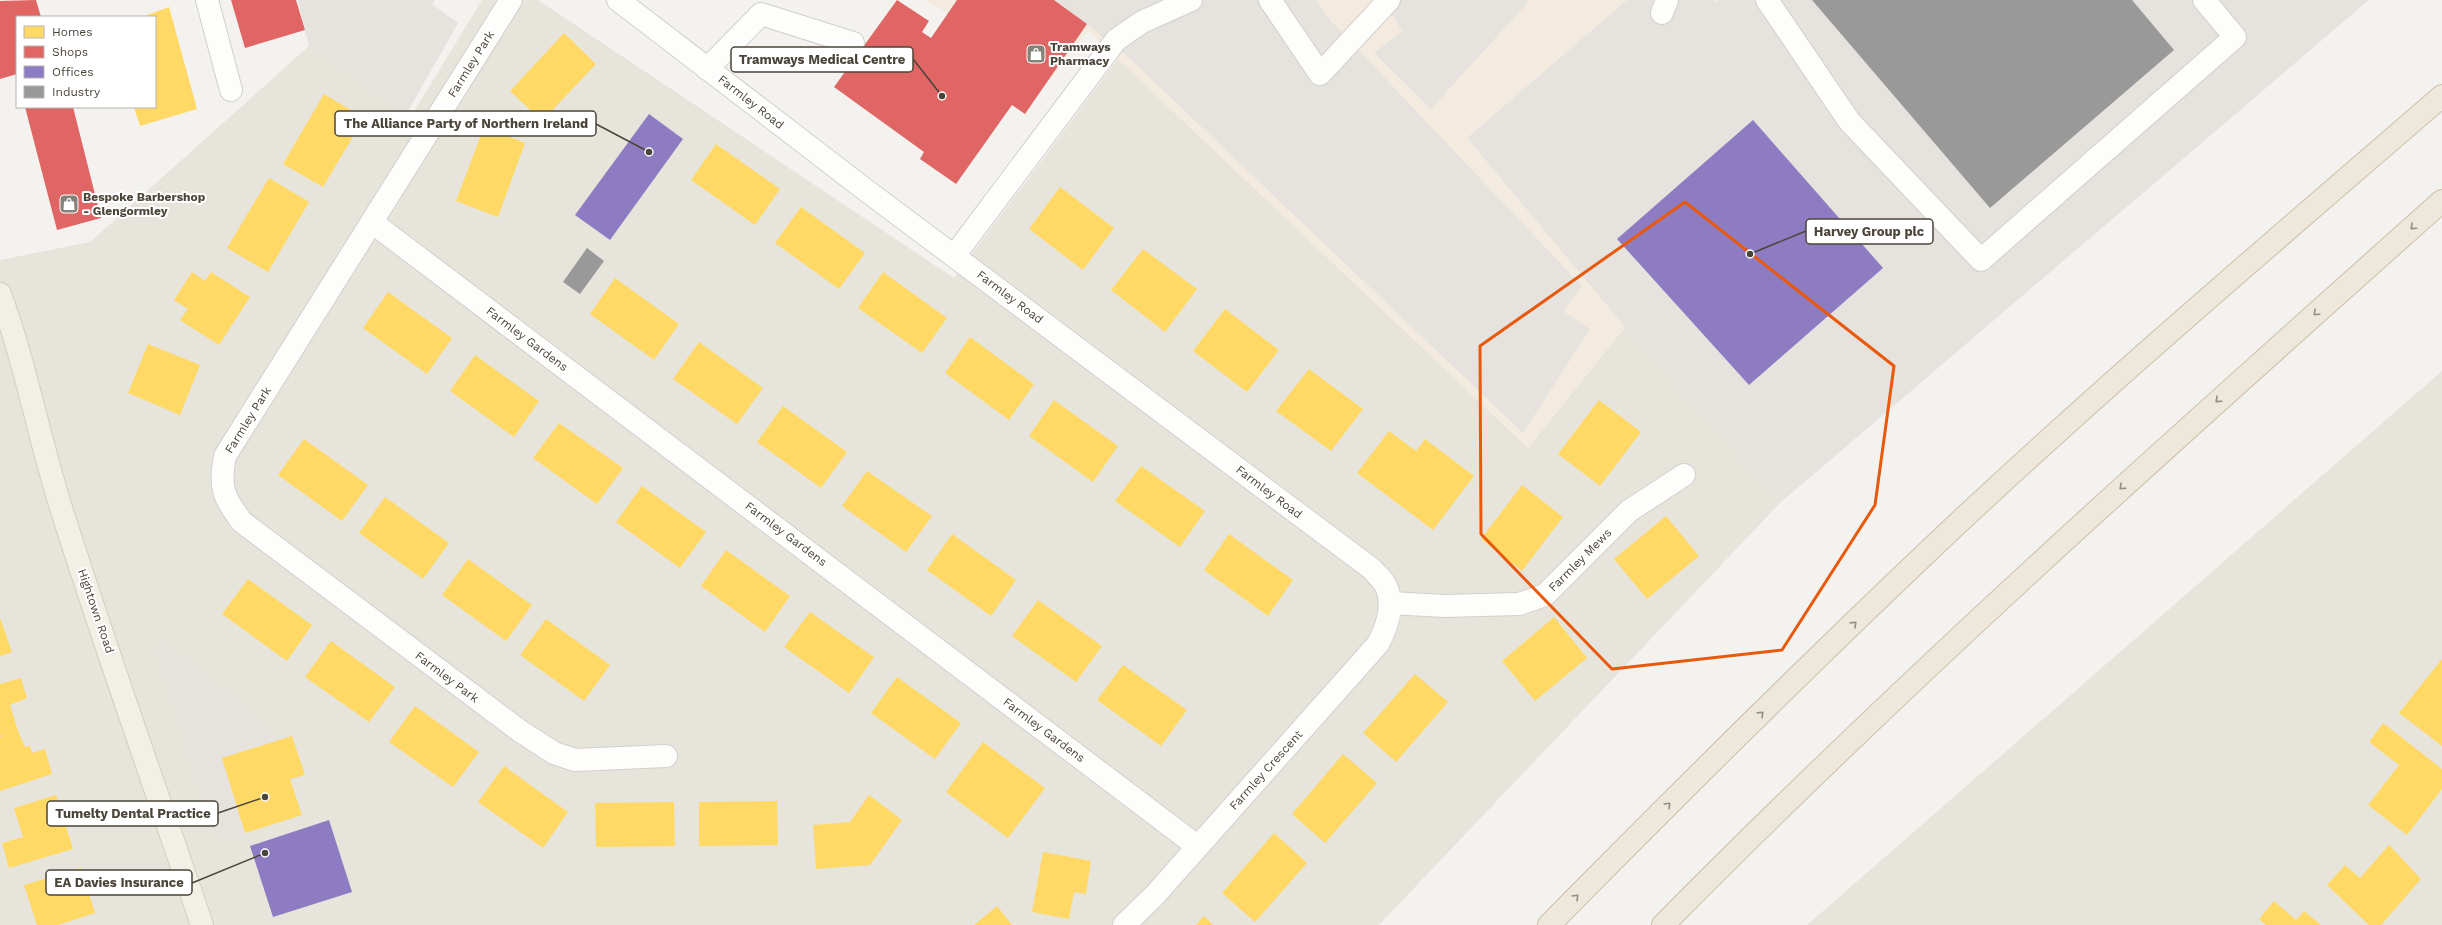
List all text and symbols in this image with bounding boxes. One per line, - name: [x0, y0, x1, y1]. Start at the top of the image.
- legend: [16, 16, 156, 108]
- text: Homes: [52, 25, 93, 39]
- street label: Farmley Park: [445, 28, 497, 100]
- place label: Tramways Pharmacy: [1050, 40, 1111, 68]
- shop icon: Tramways Pharmacy: [1025, 43, 1047, 65]
- text: Shops: [52, 45, 88, 59]
- callout: Tramways Medical Centre: [731, 47, 913, 72]
- text: Tramways Medical Centre: [739, 52, 906, 67]
- text: Offices: [52, 65, 94, 79]
- street label: Farmley Road: [715, 72, 787, 132]
- text: Industry: [52, 85, 101, 99]
- callout: The Alliance Party of Northern Ireland: [335, 111, 596, 136]
- text: The Alliance Party of Northern Ireland: [344, 116, 588, 131]
- place label: Bespoke Barbershop - Glengormley: [83, 190, 206, 218]
- shop icon: Bespoke Barbershop - Glengormley: [58, 193, 80, 215]
- callout: Harvey Group plc: [1806, 219, 1933, 244]
- one-way arrow: [2410, 222, 2418, 230]
- text: Harvey Group plc: [1814, 224, 1925, 239]
- street label: Farmley Road: [974, 268, 1046, 326]
- street label: Farmley Gardens: [483, 304, 571, 374]
- one-way arrow: [2313, 309, 2320, 316]
- street label: Farmley Park: [222, 384, 274, 456]
- one-way arrow: [2216, 395, 2223, 402]
- street label: Farmley Road: [1233, 463, 1305, 521]
- one-way arrow: [2119, 482, 2127, 490]
- street label: Farmley Gardens: [742, 499, 830, 569]
- street label: Farmley Mews: [1546, 526, 1614, 594]
- street label: Hightown Road: [75, 567, 117, 655]
- one-way arrow: [1849, 621, 1857, 629]
- street label: Farmley Park: [412, 649, 482, 706]
- street label: Farmley Gardens: [1000, 695, 1088, 765]
- one-way arrow: [1756, 711, 1764, 719]
- street label: Farmley Crescent: [1227, 727, 1305, 813]
- callout: Tumelty Dental Practice: [47, 801, 218, 826]
- one-way arrow: [1663, 802, 1670, 810]
- text: Tumelty Dental Practice: [55, 806, 211, 821]
- callout: EA Davies Insurance: [46, 870, 192, 895]
- text: EA Davies Insurance: [54, 875, 184, 890]
- one-way arrow: [1571, 894, 1579, 902]

